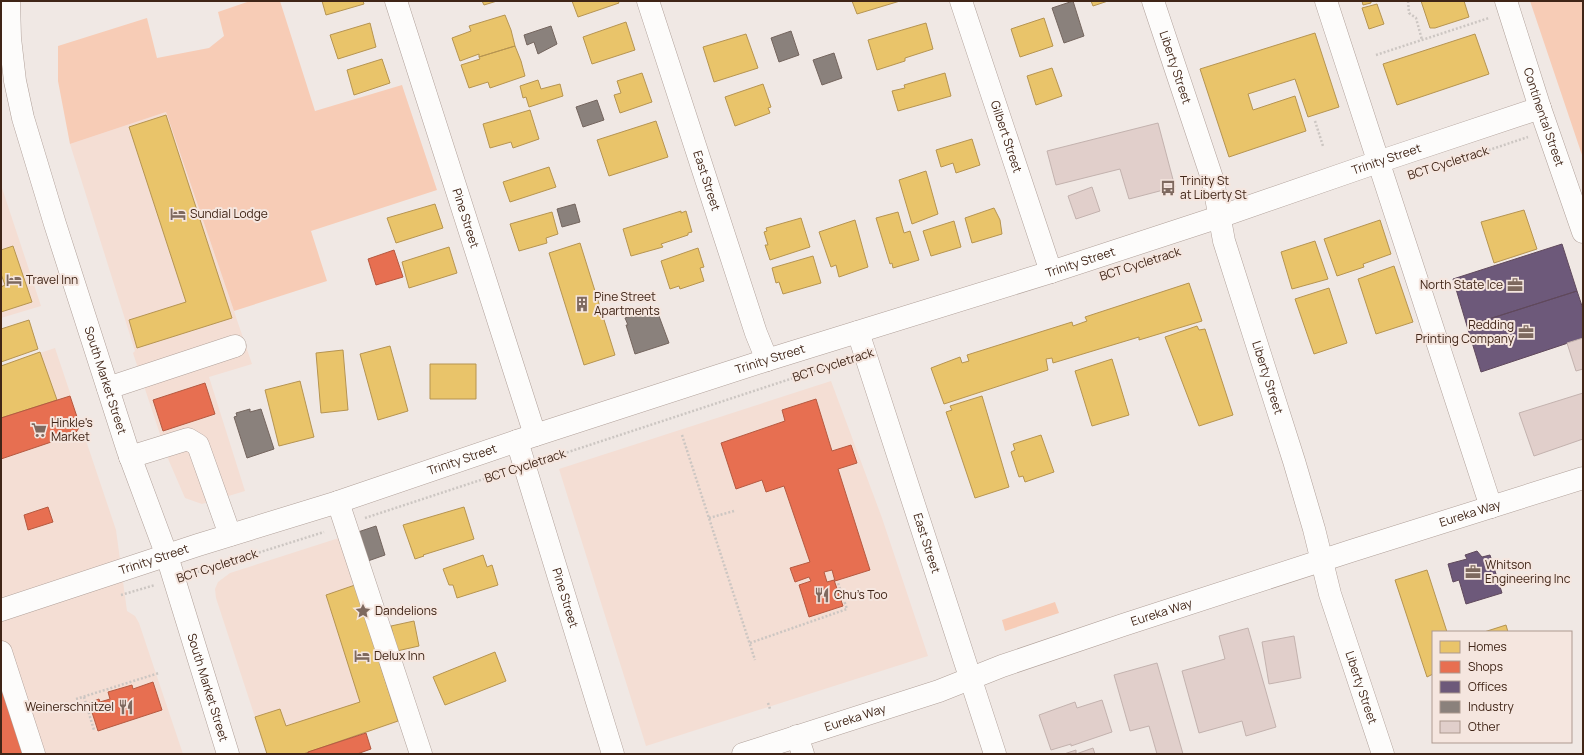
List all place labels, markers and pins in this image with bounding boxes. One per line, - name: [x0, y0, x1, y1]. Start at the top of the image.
- place label: Trinity St at Liberty St: [1180, 172, 1247, 203]
- bus stop icon: Trinity St at Liberty St: [1159, 179, 1177, 197]
- hotel icon: Sundial Lodge: [169, 205, 187, 223]
- place label: Sundial Lodge: [190, 205, 268, 222]
- hotel icon: Travel Inn: [5, 271, 23, 289]
- place label: Travel Inn: [26, 271, 78, 288]
- place label: North State Ice: [1420, 276, 1503, 293]
- office icon: North State Ice: [1506, 276, 1524, 294]
- place label: Pine Street Apartments: [594, 288, 660, 319]
- building icon: Pine Street Apartments: [573, 295, 591, 313]
- place label: Redding Printing Company: [1415, 316, 1515, 347]
- office icon: Redding Printing Company: [1517, 323, 1535, 341]
- place label: Hinkle's Market: [51, 414, 93, 445]
- supermarket icon: Hinkle's Market: [30, 421, 48, 439]
- place label: Whitson Engineering Inc: [1485, 556, 1571, 587]
- office icon: Whitson Engineering Inc: [1464, 563, 1482, 581]
- restaurant icon: Chu's Too: [813, 586, 831, 604]
- place label: Chu's Too: [834, 586, 888, 603]
- place icon: Dandelions: [354, 602, 372, 620]
- place label: Dandelions: [375, 602, 437, 619]
- hotel icon: Delux Inn: [353, 647, 371, 665]
- place label: Delux Inn: [374, 647, 425, 664]
- place label: Weinerschnitzel: [25, 698, 114, 715]
- restaurant icon: Weinerschnitzel: [117, 698, 135, 716]

